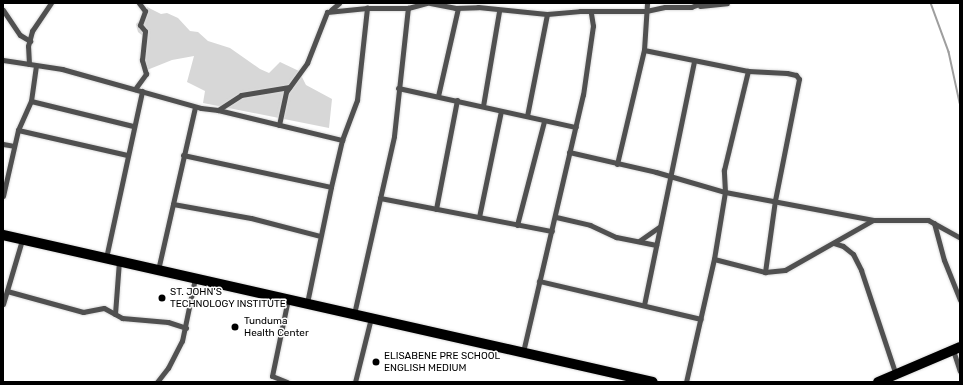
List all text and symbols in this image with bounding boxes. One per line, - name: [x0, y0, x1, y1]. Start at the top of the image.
- place label: ST. JOHN'S TECHNOLOGY INSTITUTE: [170, 286, 286, 310]
- marker: ST. JOHN'S TECHNOLOGY INSTITUTE: [157, 293, 167, 303]
- place label: Tunduma Health Center: [244, 315, 309, 338]
- marker: Tunduma Health Center: [229, 321, 241, 333]
- place label: ELISABENE PRE SCHOOL ENGLISH MEDIUM: [384, 350, 500, 374]
- marker: ELISABENE PRE SCHOOL ENGLISH MEDIUM: [371, 357, 381, 367]

